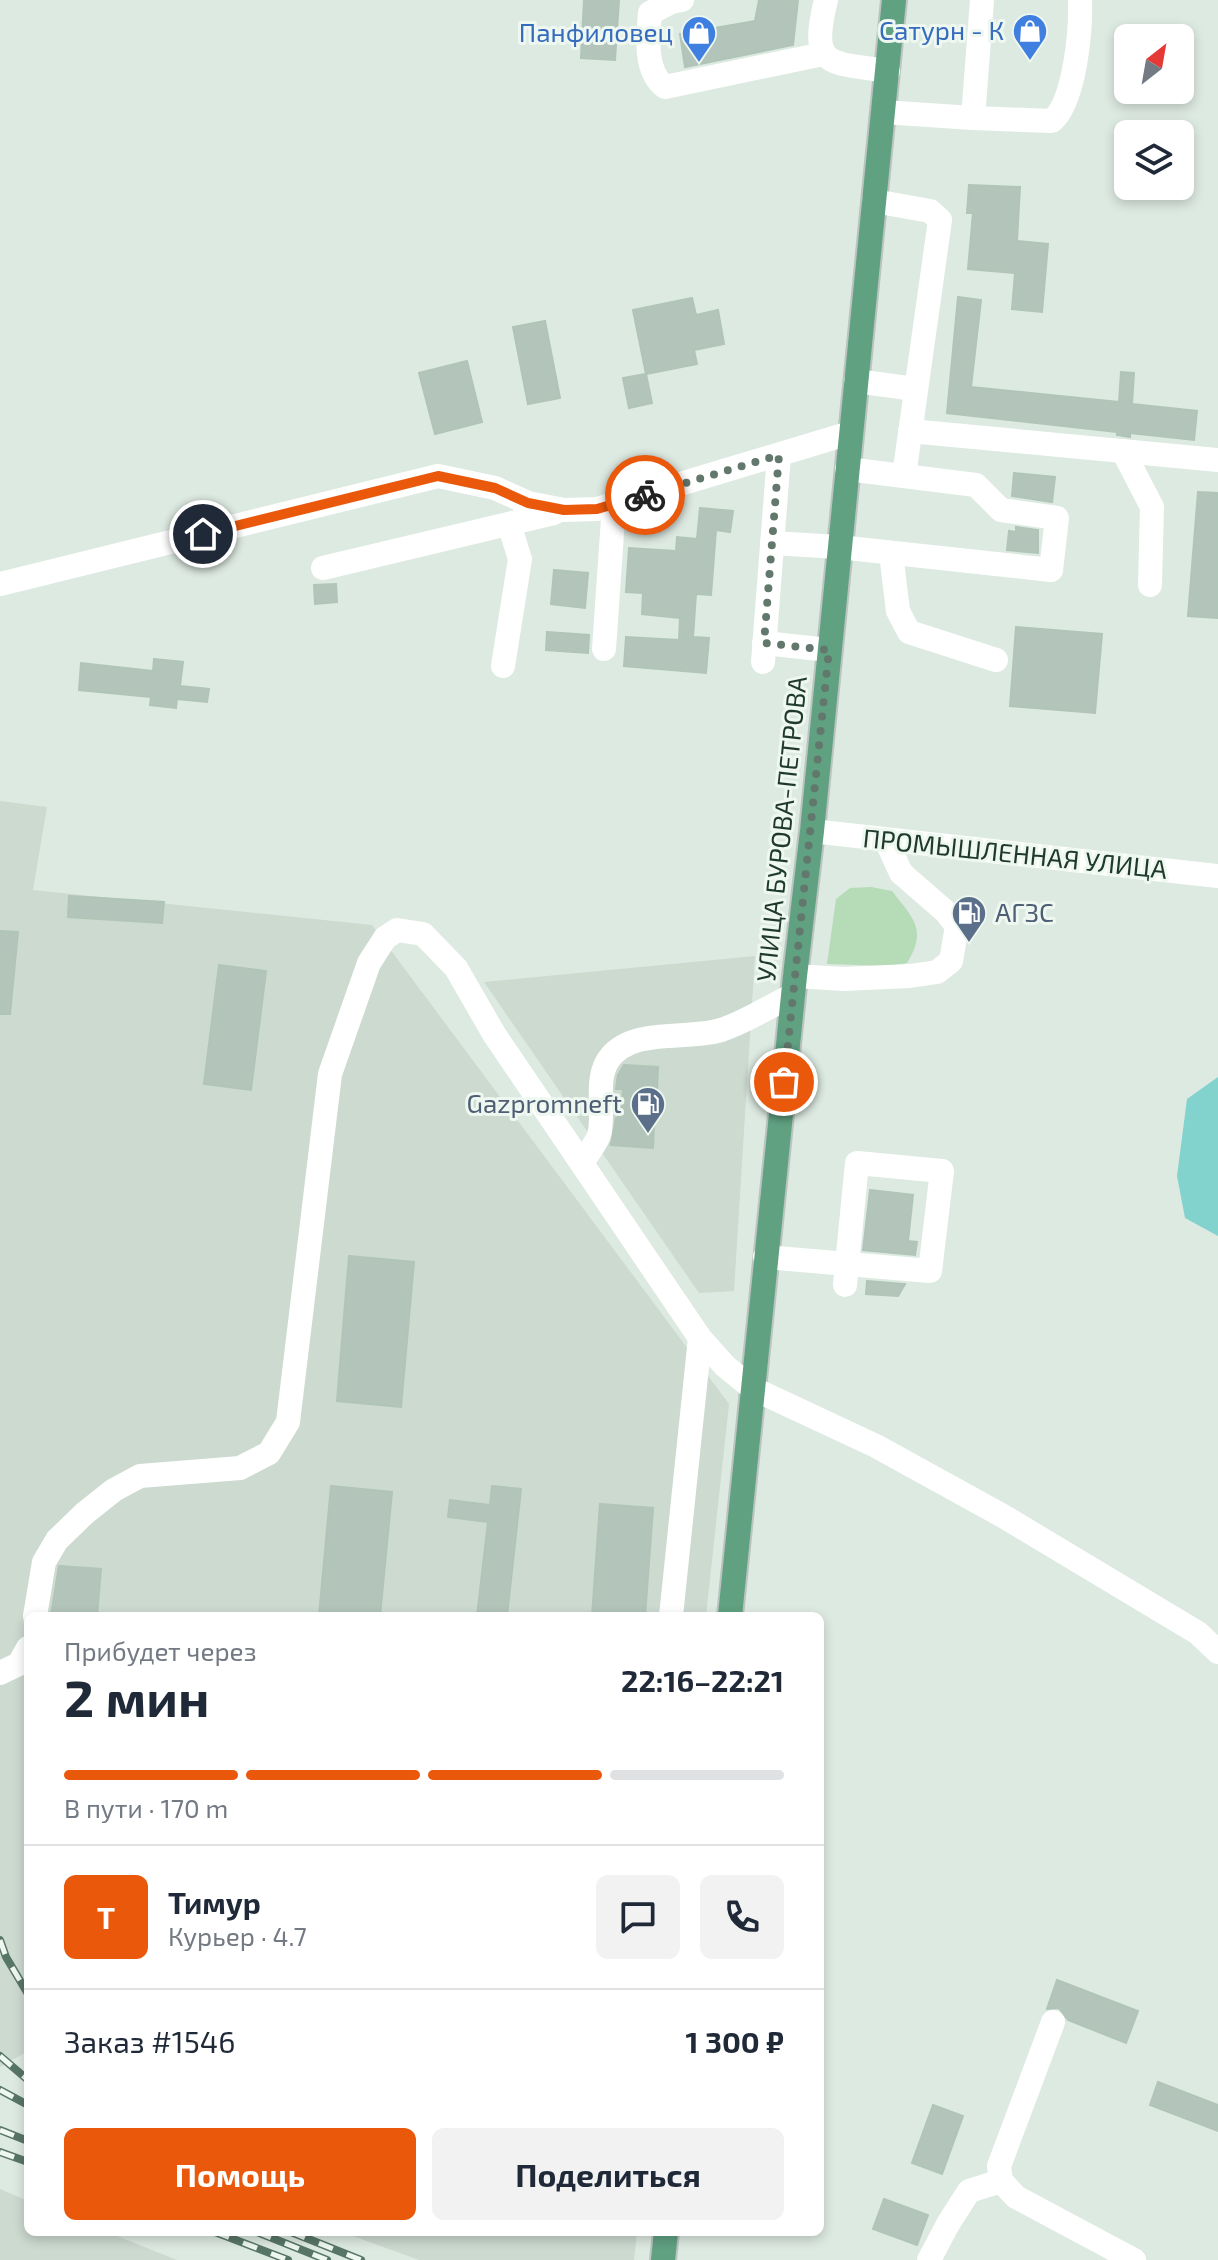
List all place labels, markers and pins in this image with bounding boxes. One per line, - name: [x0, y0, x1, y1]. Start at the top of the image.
- shop icon: Сатурн - К: [1011, 12, 1049, 62]
- shop icon: Панфиловец: [680, 14, 718, 64]
- place label: Сатурн - К: [879, 14, 1004, 46]
- place label: Панфиловец: [519, 16, 673, 47]
- pin: [169, 500, 237, 568]
- fuel station icon: АГЗС: [950, 894, 988, 944]
- place label: АГЗС: [995, 896, 1054, 927]
- pin: [750, 1048, 818, 1116]
- fuel station icon: Gazpromneft: [629, 1085, 667, 1135]
- place label: Gazpromneft: [467, 1087, 622, 1118]

